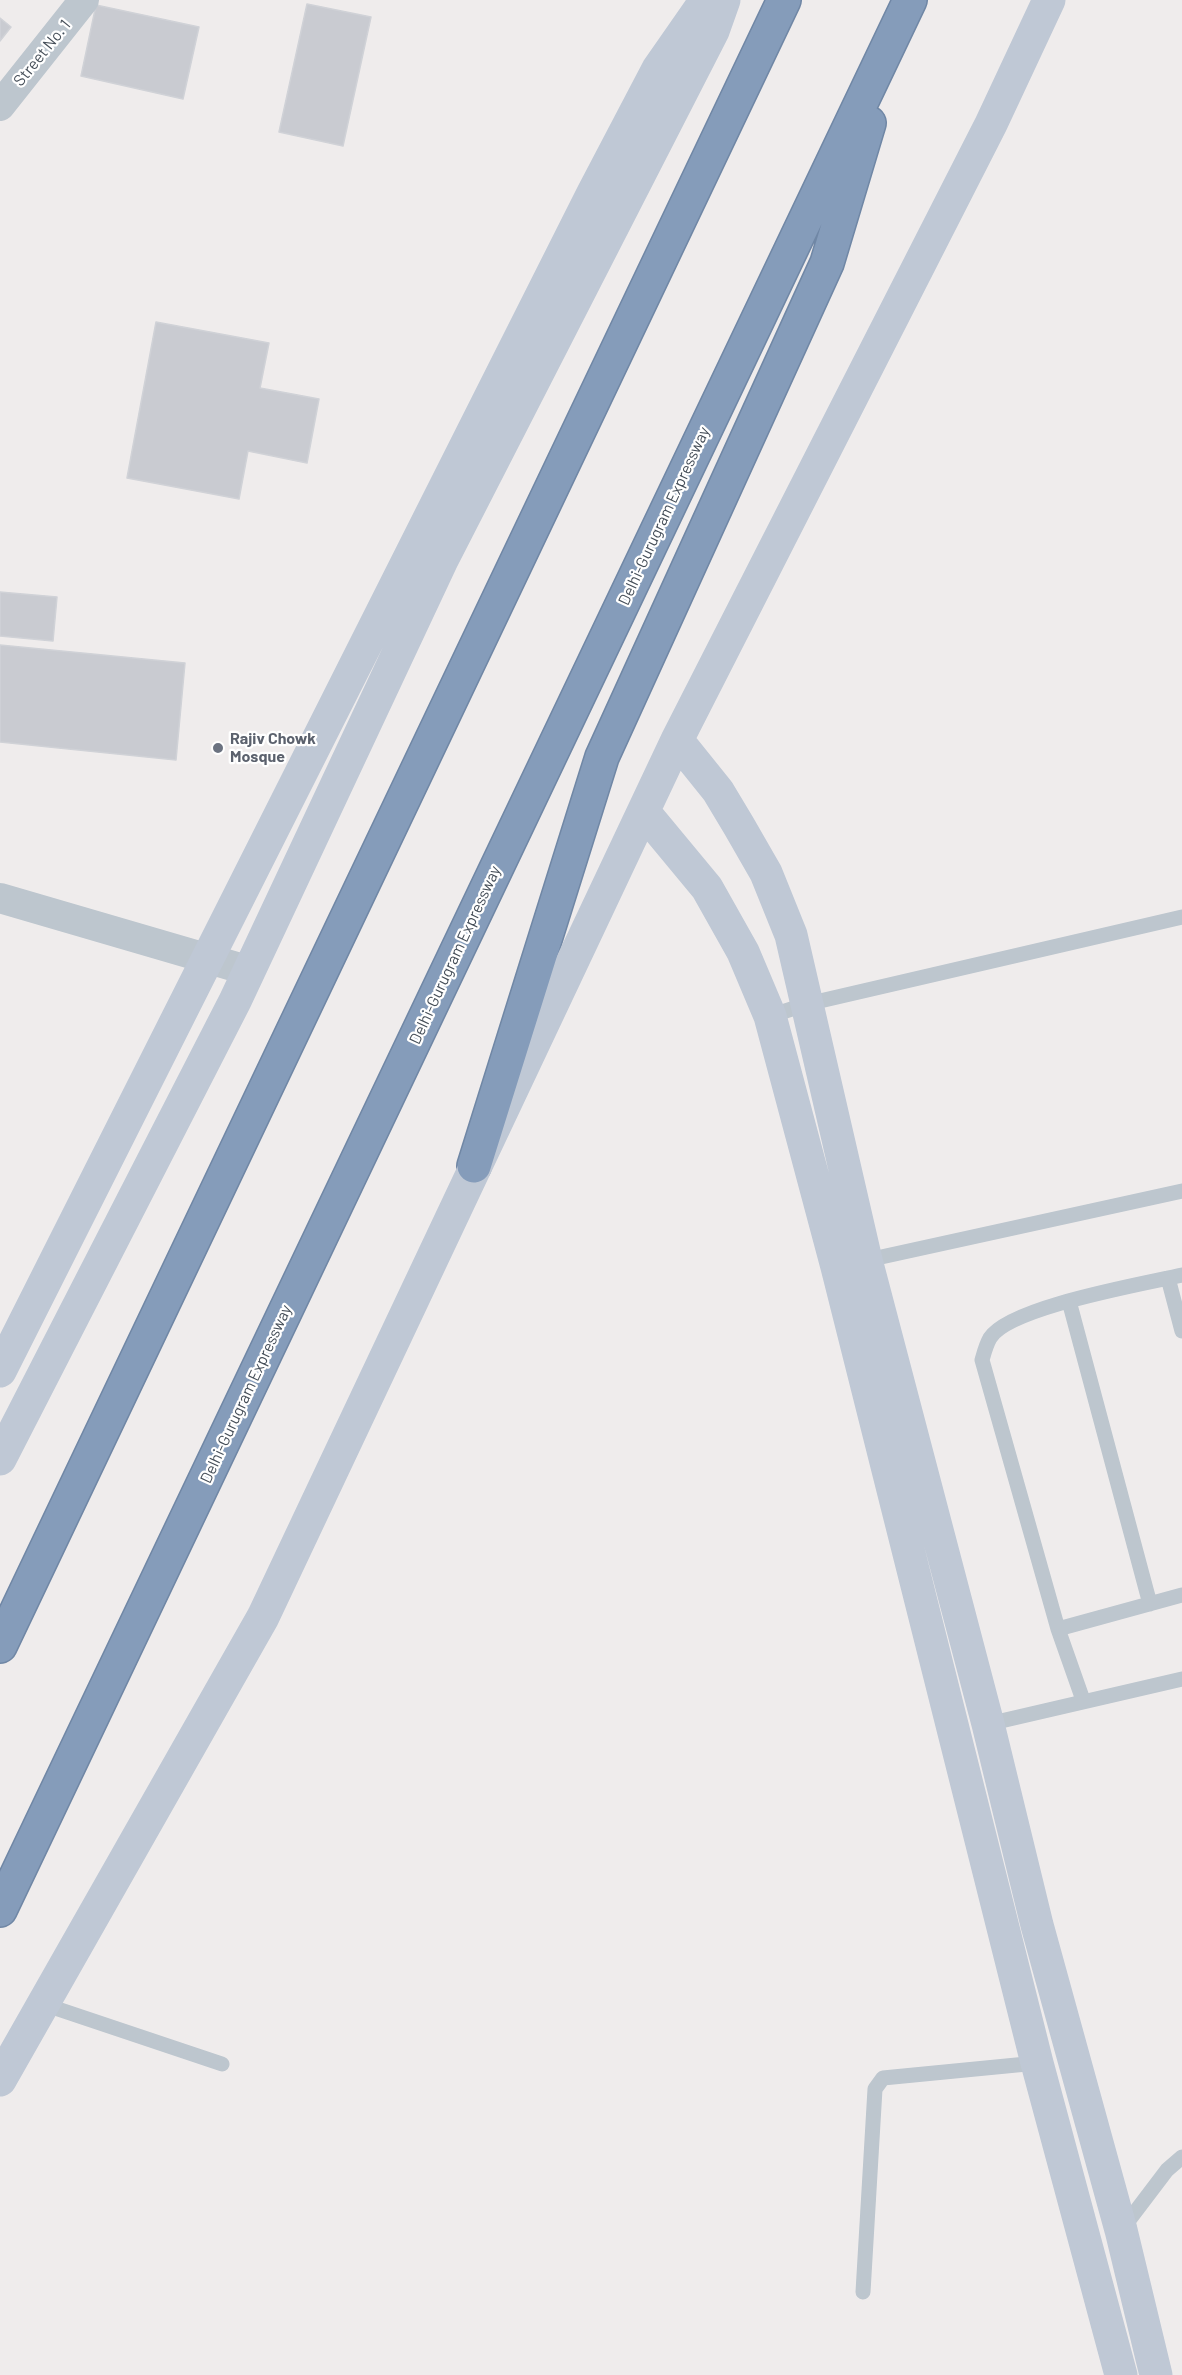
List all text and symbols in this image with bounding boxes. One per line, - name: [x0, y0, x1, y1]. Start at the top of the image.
- street label: Street No. 1: [10, 16, 74, 90]
- street label: Delhi-Gurugram Expressway: [614, 424, 714, 608]
- place label: Rajiv Chowk Mosque: [230, 729, 316, 767]
- marker: Rajiv Chowk Mosque: [211, 741, 225, 755]
- street label: Delhi-Gurugram Expressway: [405, 863, 505, 1047]
- street label: Delhi-Gurugram Expressway: [196, 1302, 296, 1486]

